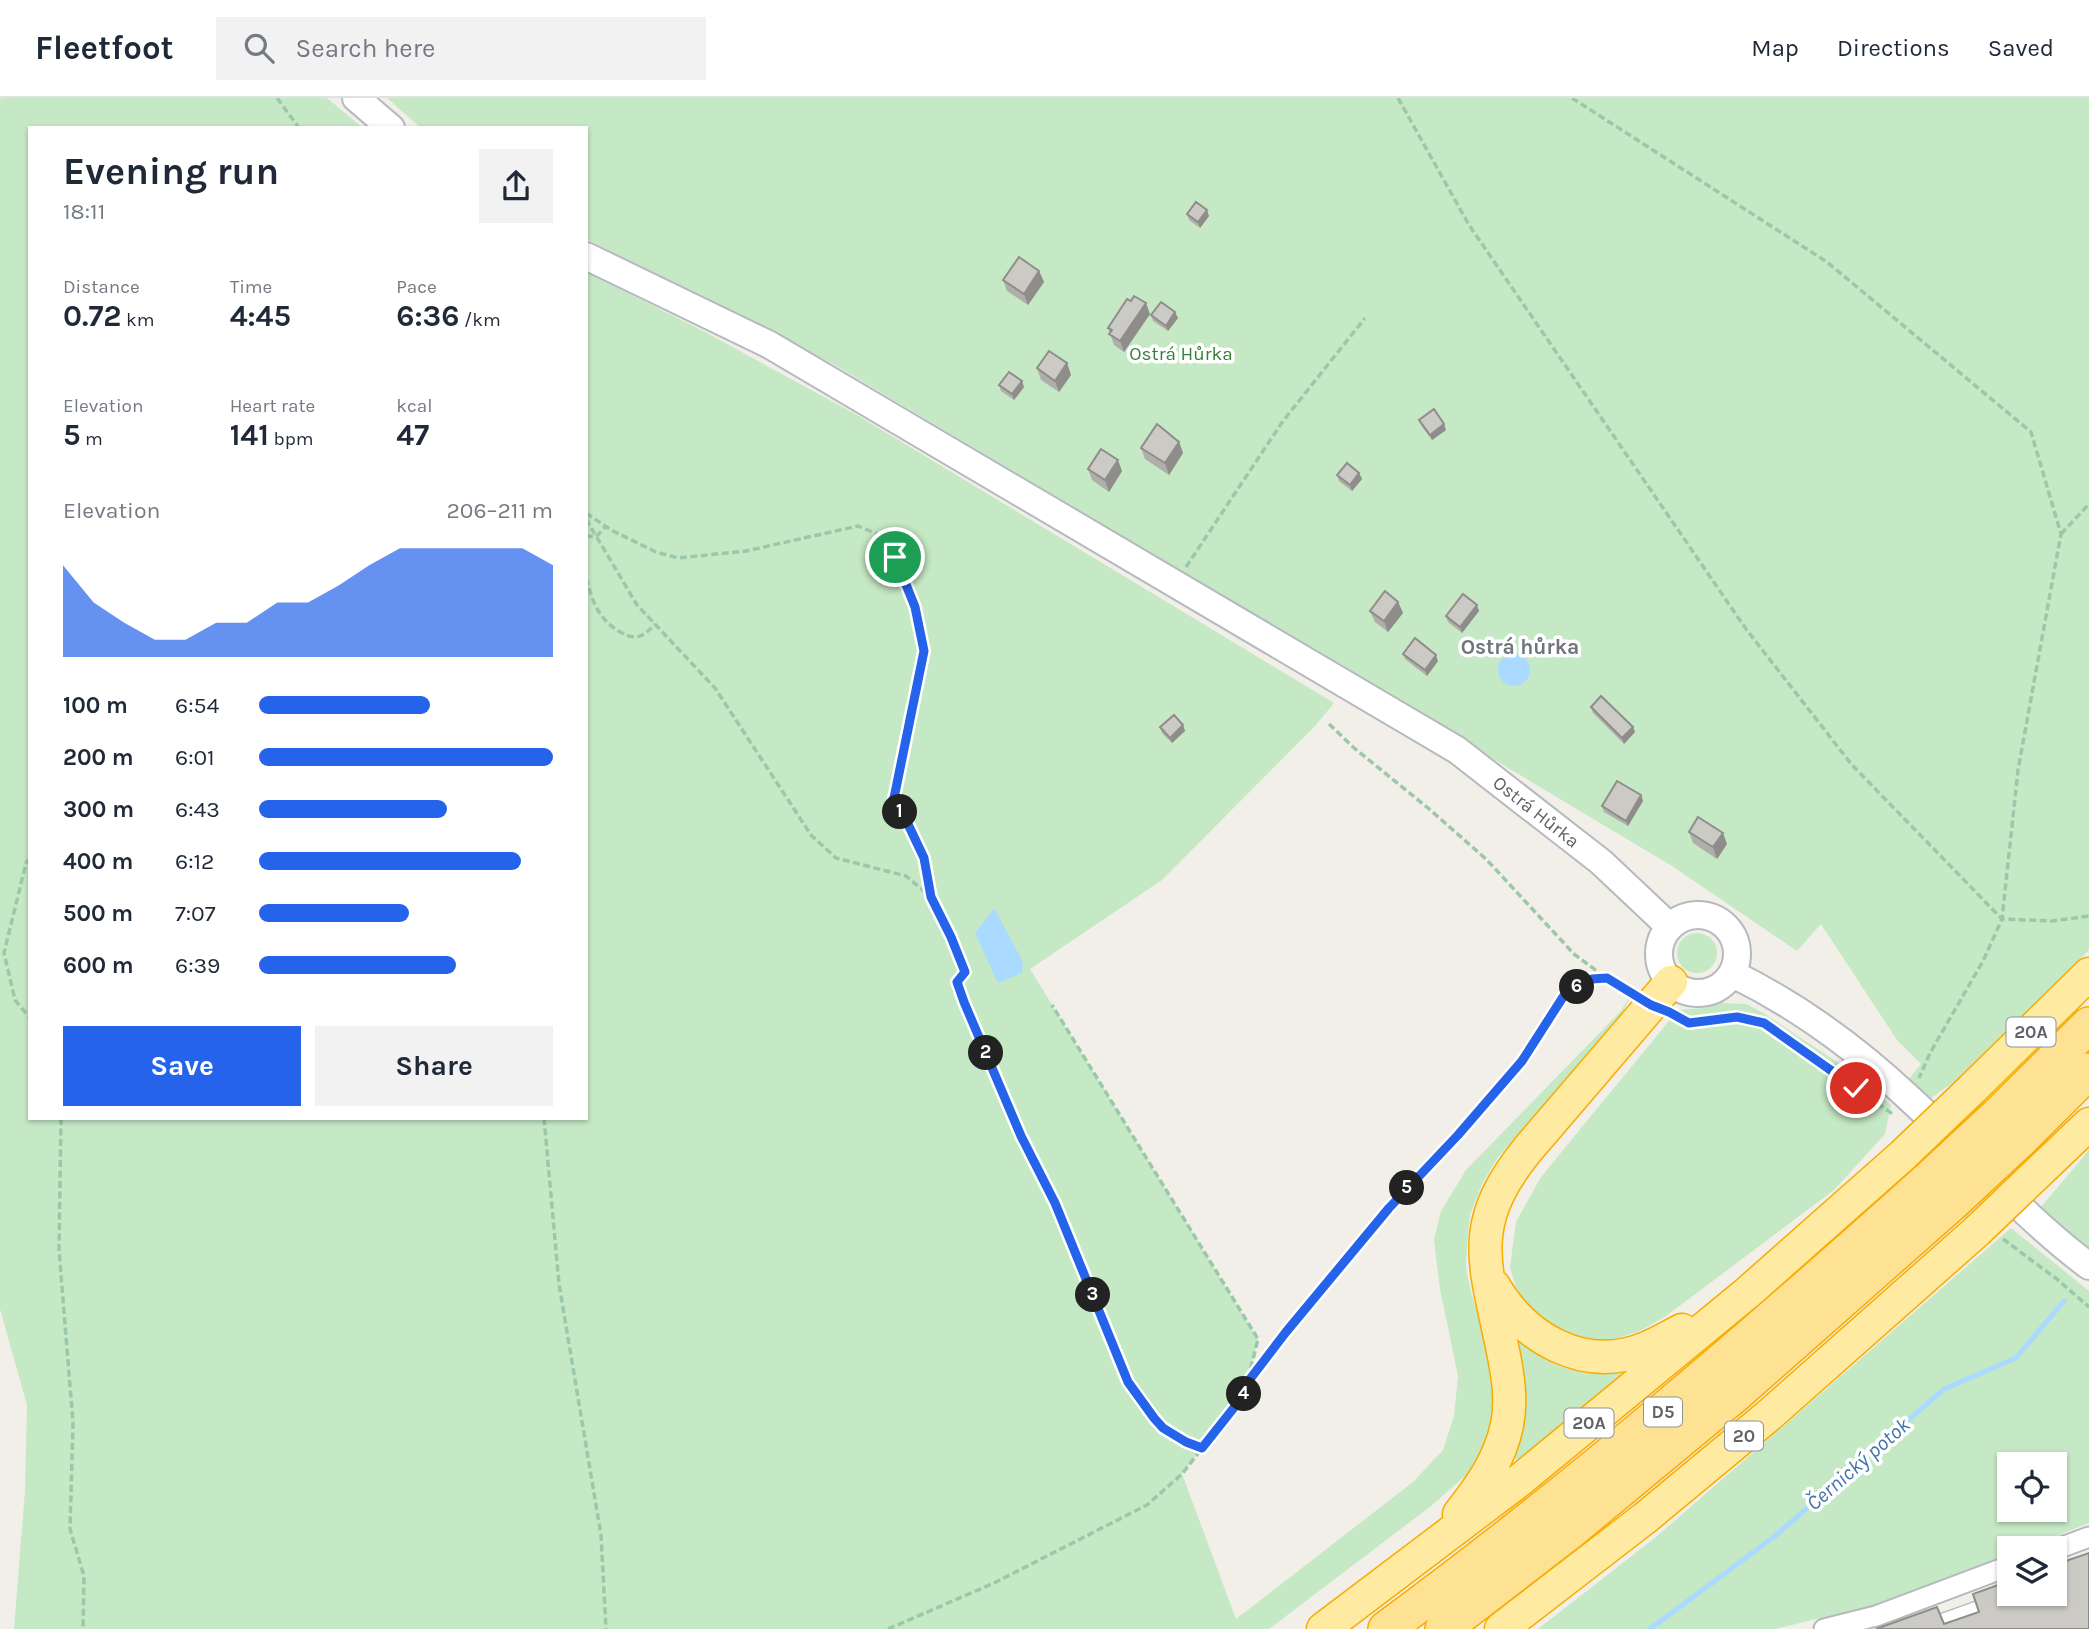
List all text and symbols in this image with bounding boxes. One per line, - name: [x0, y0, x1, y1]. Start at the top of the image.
- search box: [216, 17, 706, 80]
- text: Fleetfoot: [35, 29, 174, 67]
- icon: search: [240, 29, 278, 67]
- text: Search here: [296, 33, 435, 64]
- text: Map: [1751, 34, 1799, 62]
- text: Directions: [1837, 34, 1950, 62]
- text: Saved: [1988, 34, 2054, 62]
- text: Evening run: [63, 149, 279, 194]
- button: share: [479, 149, 553, 223]
- text: 18:11: [63, 198, 105, 225]
- text: Distance: [63, 276, 140, 298]
- text: Time: [230, 276, 272, 298]
- text: Pace: [396, 276, 437, 298]
- text: 0.72: [63, 298, 122, 334]
- text: 4:45: [230, 298, 291, 334]
- text: 6:36: [396, 298, 460, 334]
- text: km: [122, 309, 155, 331]
- text: /km: [460, 309, 501, 331]
- park label: Ostrá Hůrka: [1129, 343, 1233, 365]
- text: Elevation: [63, 395, 143, 417]
- text: Heart rate: [230, 395, 315, 417]
- text: kcal: [396, 395, 433, 417]
- text: 5: [63, 417, 80, 453]
- text: 141: [230, 417, 269, 453]
- text: 47: [396, 417, 429, 453]
- text: m: [80, 428, 103, 450]
- text: bpm: [269, 428, 314, 450]
- text: Elevation: [63, 497, 160, 524]
- text: 206–211 m: [446, 497, 553, 524]
- pin: [865, 527, 925, 587]
- icon: arrive: [876, 538, 914, 576]
- district label: Ostrá hůrka: [1461, 635, 1579, 659]
- text: 100 m: [63, 692, 128, 719]
- text: 6:54: [175, 692, 219, 719]
- text: 200 m: [63, 744, 134, 771]
- text: 6:01: [175, 744, 215, 771]
- street label: Ostrá Hůrka: [1488, 771, 1584, 853]
- pin: 1: [883, 794, 918, 830]
- text: 300 m: [63, 796, 134, 823]
- text: 6:43: [175, 796, 220, 823]
- text: 1: [896, 800, 903, 822]
- text: 400 m: [63, 848, 133, 875]
- text: 6:12: [175, 848, 214, 875]
- text: 500 m: [63, 900, 133, 927]
- text: 7:07: [175, 900, 216, 927]
- text: 600 m: [63, 952, 134, 979]
- text: 6:39: [175, 952, 220, 979]
- pin: 6: [1560, 970, 1594, 1004]
- text: 6: [1571, 975, 1582, 997]
- road number: 20A: [2007, 1017, 2056, 1046]
- button: Save: [63, 1026, 301, 1106]
- button: Share: [315, 1026, 553, 1106]
- pin: 2: [968, 1035, 1004, 1070]
- text: 2: [980, 1041, 991, 1063]
- pin: [1826, 1058, 1886, 1118]
- icon: check: [1837, 1069, 1875, 1107]
- pin: 5: [1390, 1170, 1424, 1206]
- text: 5: [1401, 1176, 1412, 1198]
- pin: 3: [1076, 1278, 1110, 1312]
- text: 3: [1087, 1283, 1098, 1305]
- pin: 4: [1226, 1376, 1262, 1412]
- text: 4: [1238, 1382, 1249, 1404]
- road number: D5: [1644, 1398, 1682, 1427]
- road number: 20A: [1564, 1408, 1614, 1438]
- water label: Černický potok: [1801, 1412, 1915, 1515]
- road number: 20: [1725, 1422, 1763, 1450]
- map controls: [1997, 1452, 2067, 1606]
- button: locate: [1997, 1452, 2067, 1522]
- button: layers: [1997, 1536, 2067, 1606]

